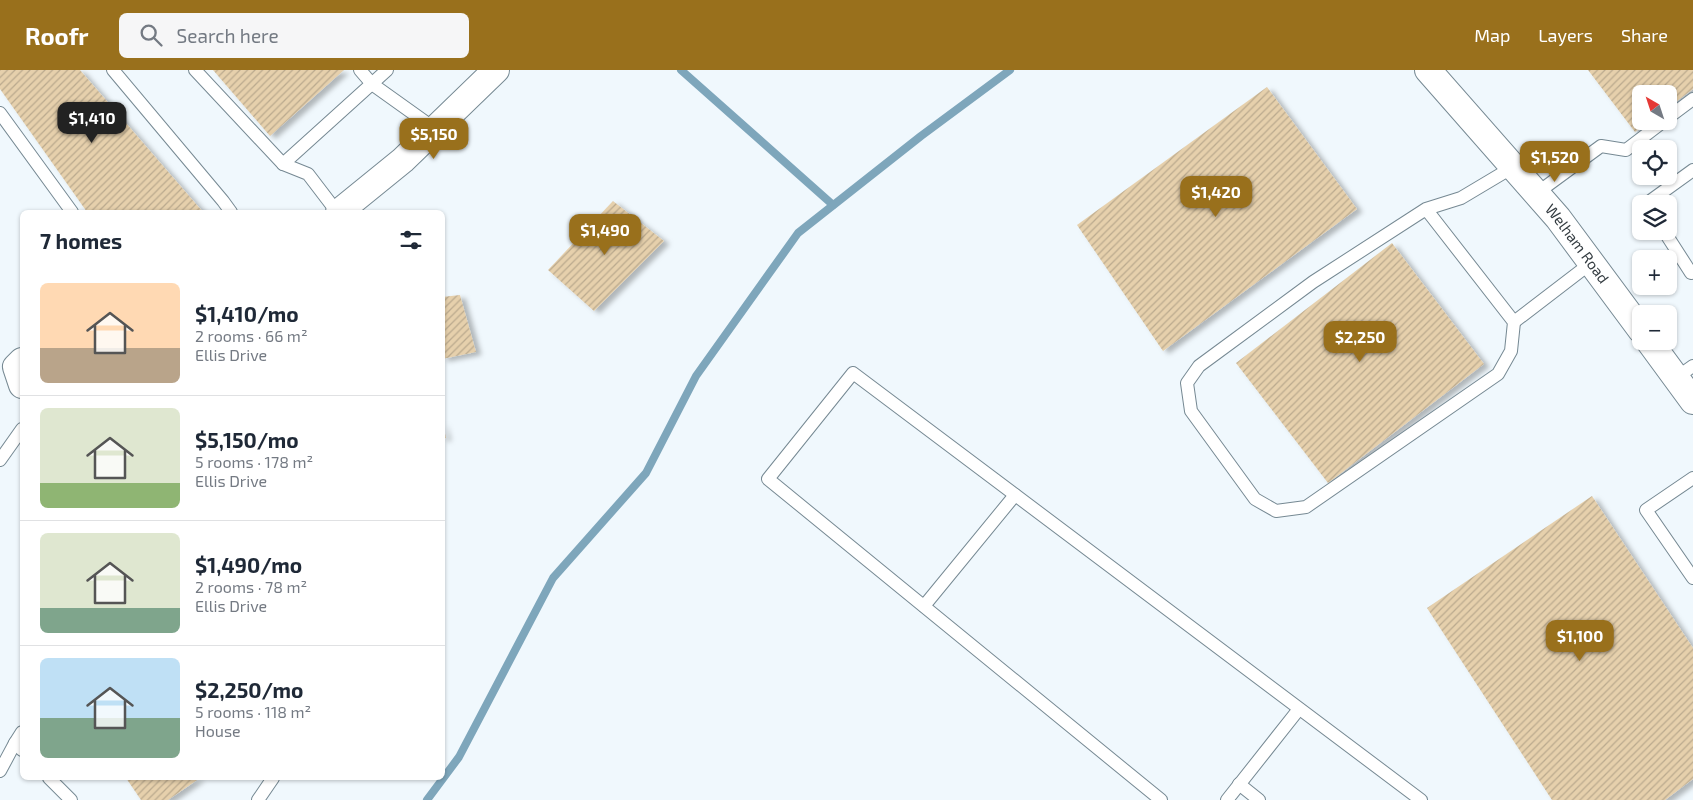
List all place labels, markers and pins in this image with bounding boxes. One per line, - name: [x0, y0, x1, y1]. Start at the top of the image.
- pin: $1,410: [51, 102, 133, 144]
- pin: $5,150: [393, 118, 475, 160]
- pin: $1,520: [1514, 140, 1596, 183]
- pin: $1,420: [1175, 176, 1257, 218]
- pin: $1,490: [564, 214, 646, 256]
- pin: $2,250: [1319, 320, 1401, 363]
- pin: $1,100: [1539, 620, 1621, 662]

